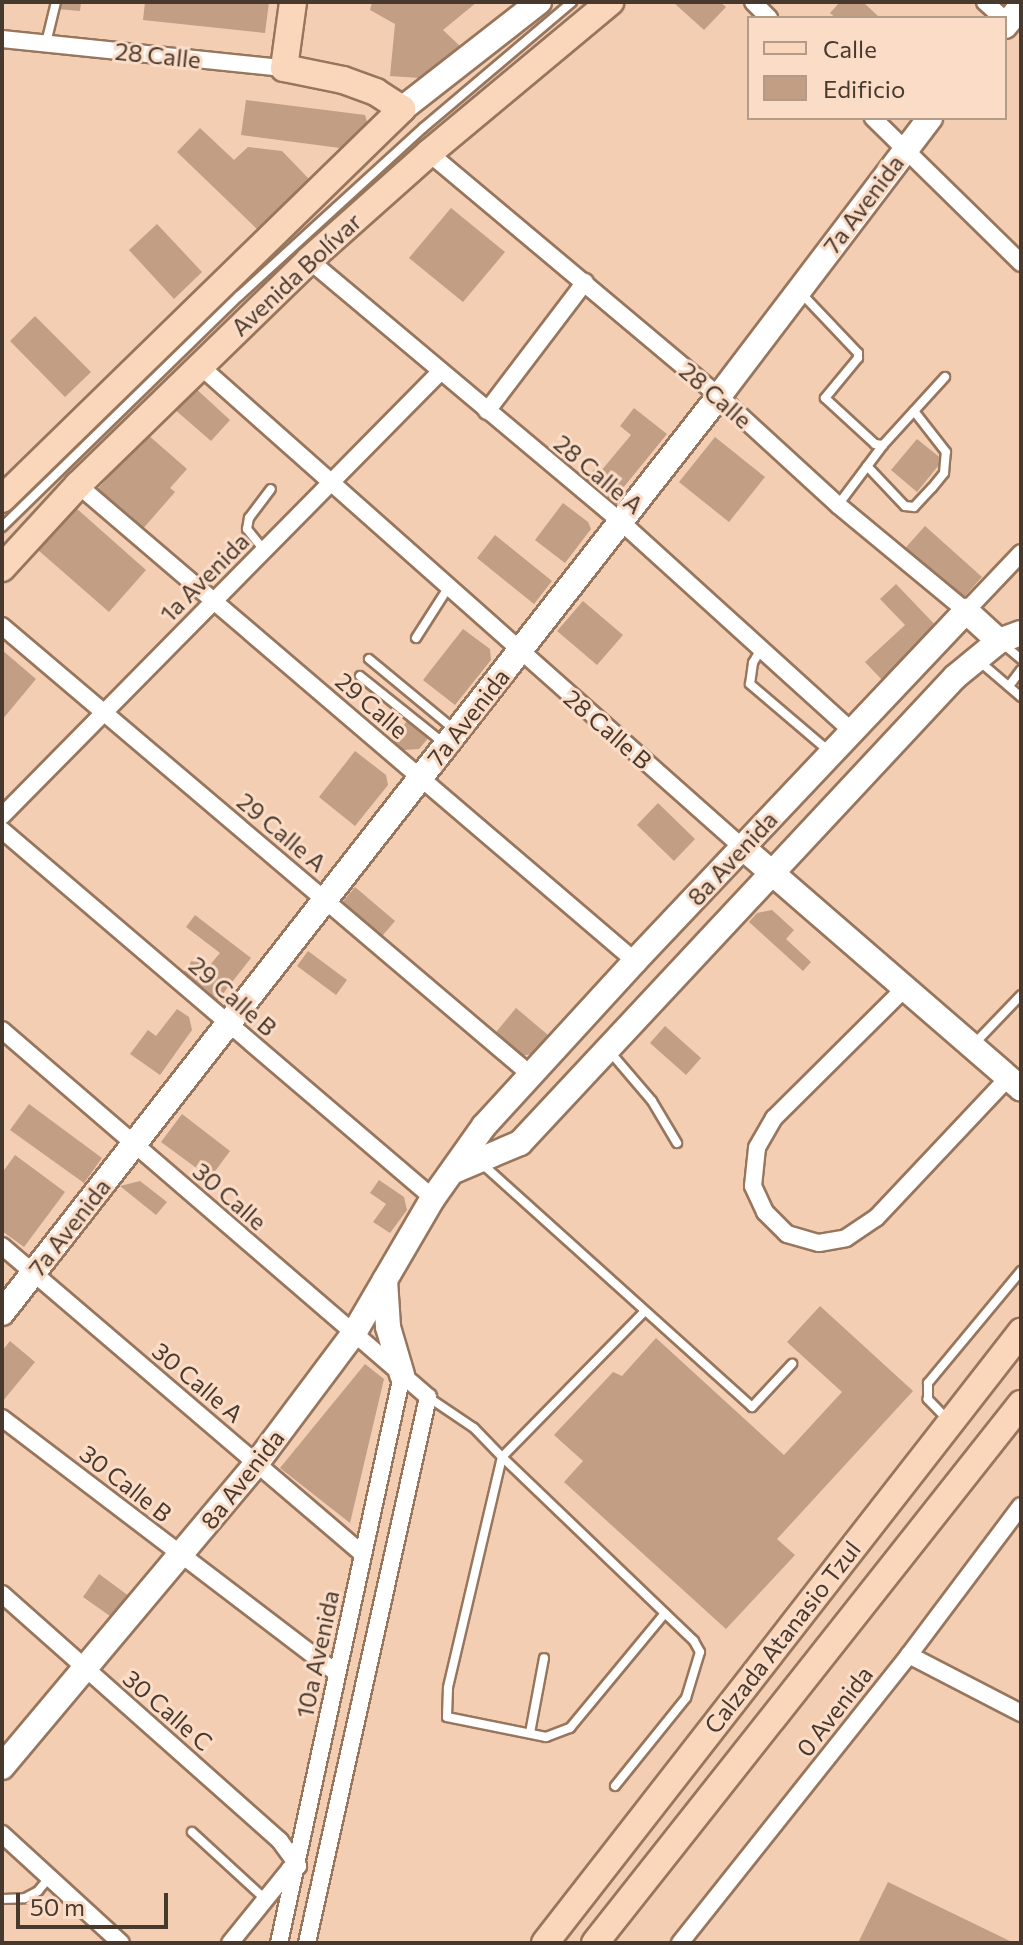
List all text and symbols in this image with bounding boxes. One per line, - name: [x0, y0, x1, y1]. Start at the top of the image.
- legend: [747, 16, 1007, 120]
- text: Calle: [823, 34, 877, 63]
- street label: 28 Calle: [114, 36, 202, 74]
- text: Edificio: [823, 74, 905, 103]
- street label: 7a Avenida: [817, 149, 909, 259]
- street label: Avenida Bolívar: [225, 206, 367, 342]
- street label: 28 Calle: [674, 356, 758, 434]
- street label: 28 Calle A: [549, 428, 649, 520]
- street label: 1a Avenida: [154, 527, 254, 627]
- street label: 7a Avenida: [421, 662, 515, 772]
- street label: 29 Calle: [330, 666, 414, 744]
- street label: 28 Calle B: [558, 683, 658, 775]
- street label: 29 Calle A: [232, 786, 332, 878]
- street label: 8a Avenida: [681, 805, 783, 911]
- street label: 29 Calle B: [183, 950, 283, 1042]
- street label: 30 Calle: [187, 1156, 273, 1236]
- street label: 7a Avenida: [22, 1172, 116, 1282]
- street label: 30 Calle A: [147, 1336, 249, 1428]
- street label: 8a Avenida: [194, 1424, 290, 1534]
- street label: 30 Calle B: [75, 1438, 177, 1528]
- street label: Calzada Atanasio Tzul: [698, 1535, 866, 1739]
- street label: 10a Avenida: [289, 1588, 345, 1720]
- street label: 0 Avenida: [790, 1660, 878, 1762]
- street label: 30 Calle C: [117, 1663, 219, 1757]
- scale bar: [20, 1877, 172, 1927]
- text: 50 m: [30, 1892, 85, 1921]

